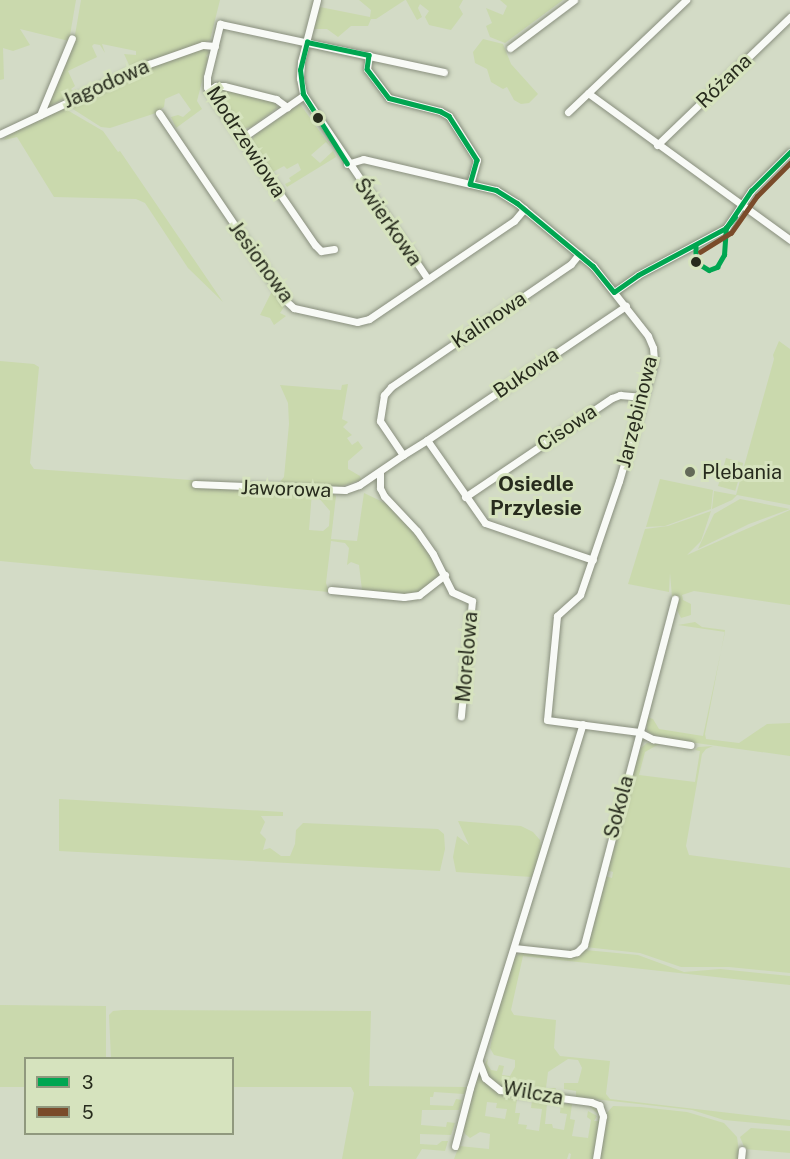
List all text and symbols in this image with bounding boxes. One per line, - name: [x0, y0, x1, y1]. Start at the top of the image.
- street label: Różana: [691, 49, 757, 113]
- street label: Jagodowa: [59, 54, 153, 114]
- street label: Modrzewiowa: [201, 82, 291, 202]
- unlabelled marker: [312, 112, 324, 124]
- street label: Świerkowa: [349, 174, 427, 270]
- street label: Jesionowa: [224, 217, 298, 307]
- unlabelled marker: [690, 256, 702, 268]
- street label: Kalinowa: [447, 286, 531, 354]
- street label: Bukowa: [489, 342, 563, 404]
- street label: Jarzębinowa: [612, 354, 662, 470]
- street label: Cisowa: [533, 399, 601, 457]
- place label: Plebania: [702, 460, 782, 484]
- marker: Plebania: [683, 465, 697, 479]
- district label: Osiedle Przylesie: [490, 471, 582, 521]
- street label: Jaworowa: [240, 475, 332, 503]
- street label: Morelowa: [451, 611, 483, 703]
- street label: Sokola: [599, 773, 639, 841]
- legend: [24, 1057, 234, 1135]
- text: 3: [82, 1072, 93, 1093]
- street label: Wilcza: [501, 1076, 565, 1110]
- text: 5: [82, 1102, 94, 1123]

